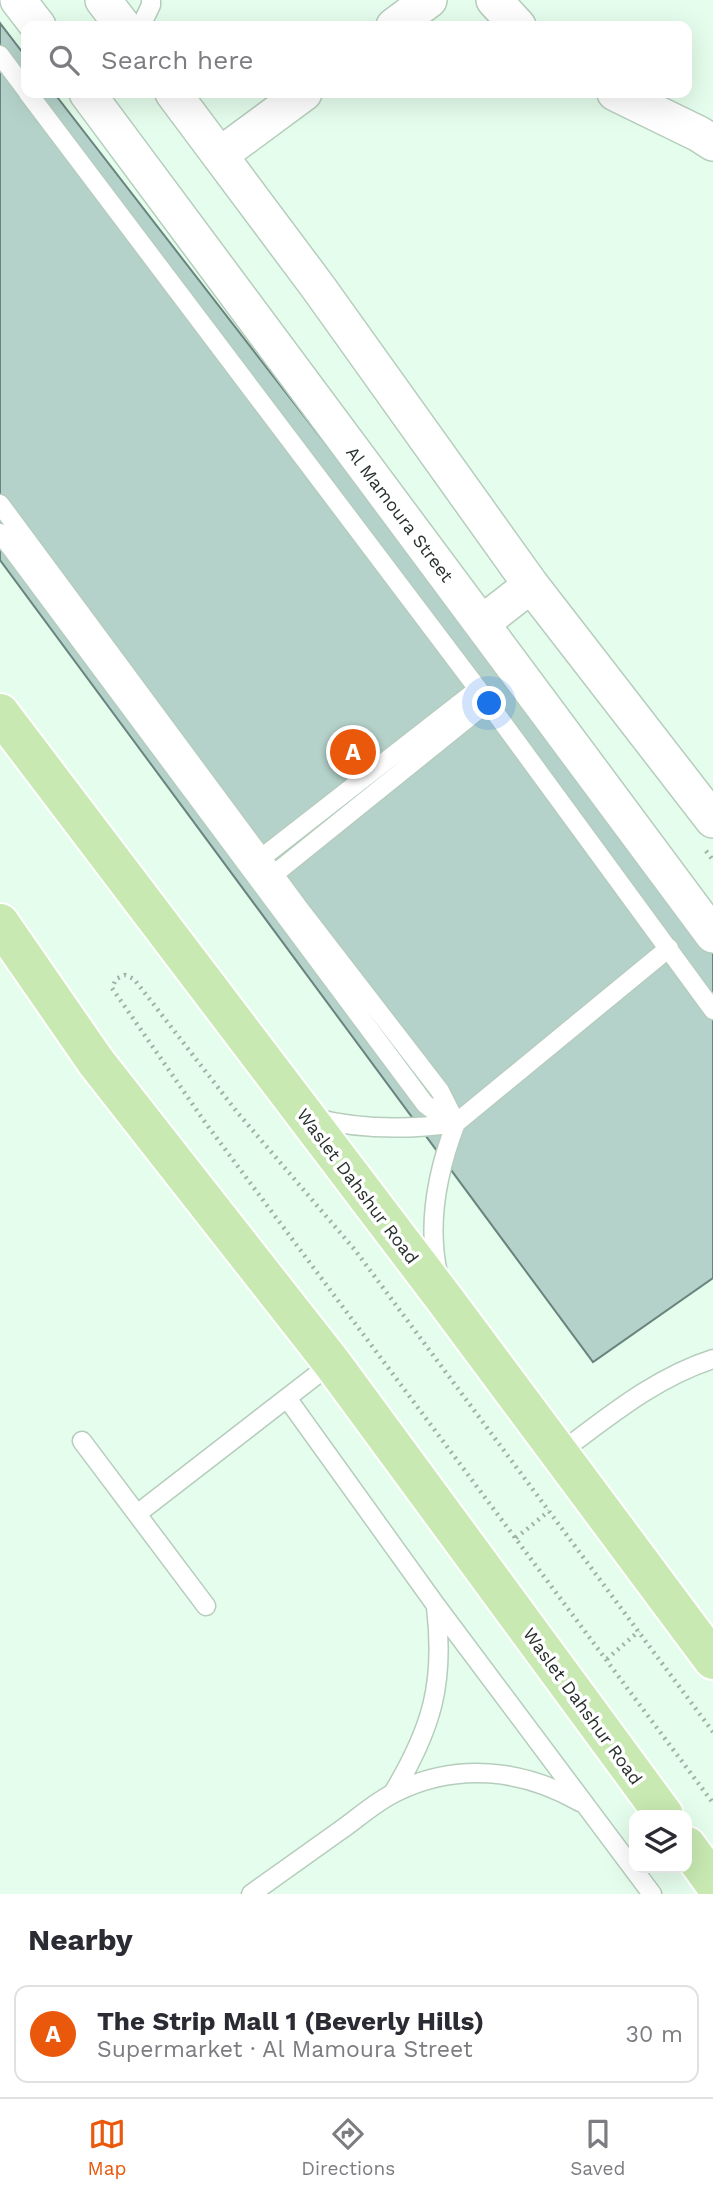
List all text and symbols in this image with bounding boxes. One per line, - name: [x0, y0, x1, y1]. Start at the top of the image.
- search box: [21, 21, 692, 98]
- icon: search: [45, 41, 83, 79]
- text: Search here: [101, 45, 253, 75]
- street label: Al Mamoura Street: [342, 442, 458, 586]
- your location: [472, 686, 506, 720]
- pin: A: [330, 726, 376, 778]
- street label: Waslet Dahshur Road: [293, 1104, 423, 1268]
- street label: Waslet Dahshur Road: [519, 1624, 647, 1788]
- map controls: [629, 1810, 692, 1873]
- button: layers: [629, 1810, 692, 1873]
- text: Nearby: [28, 1922, 133, 1957]
- text: The Strip Mall 1 (Beverly Hills): [97, 2006, 484, 2036]
- text: A: [45, 2021, 61, 2048]
- text: 30 m: [626, 2021, 683, 2048]
- text: Supermarket · Al Mamoura Street: [97, 2036, 473, 2063]
- tab: Map: [88, 2115, 126, 2180]
- tab: Directions: [301, 2115, 395, 2180]
- tab: Saved: [570, 2115, 625, 2180]

